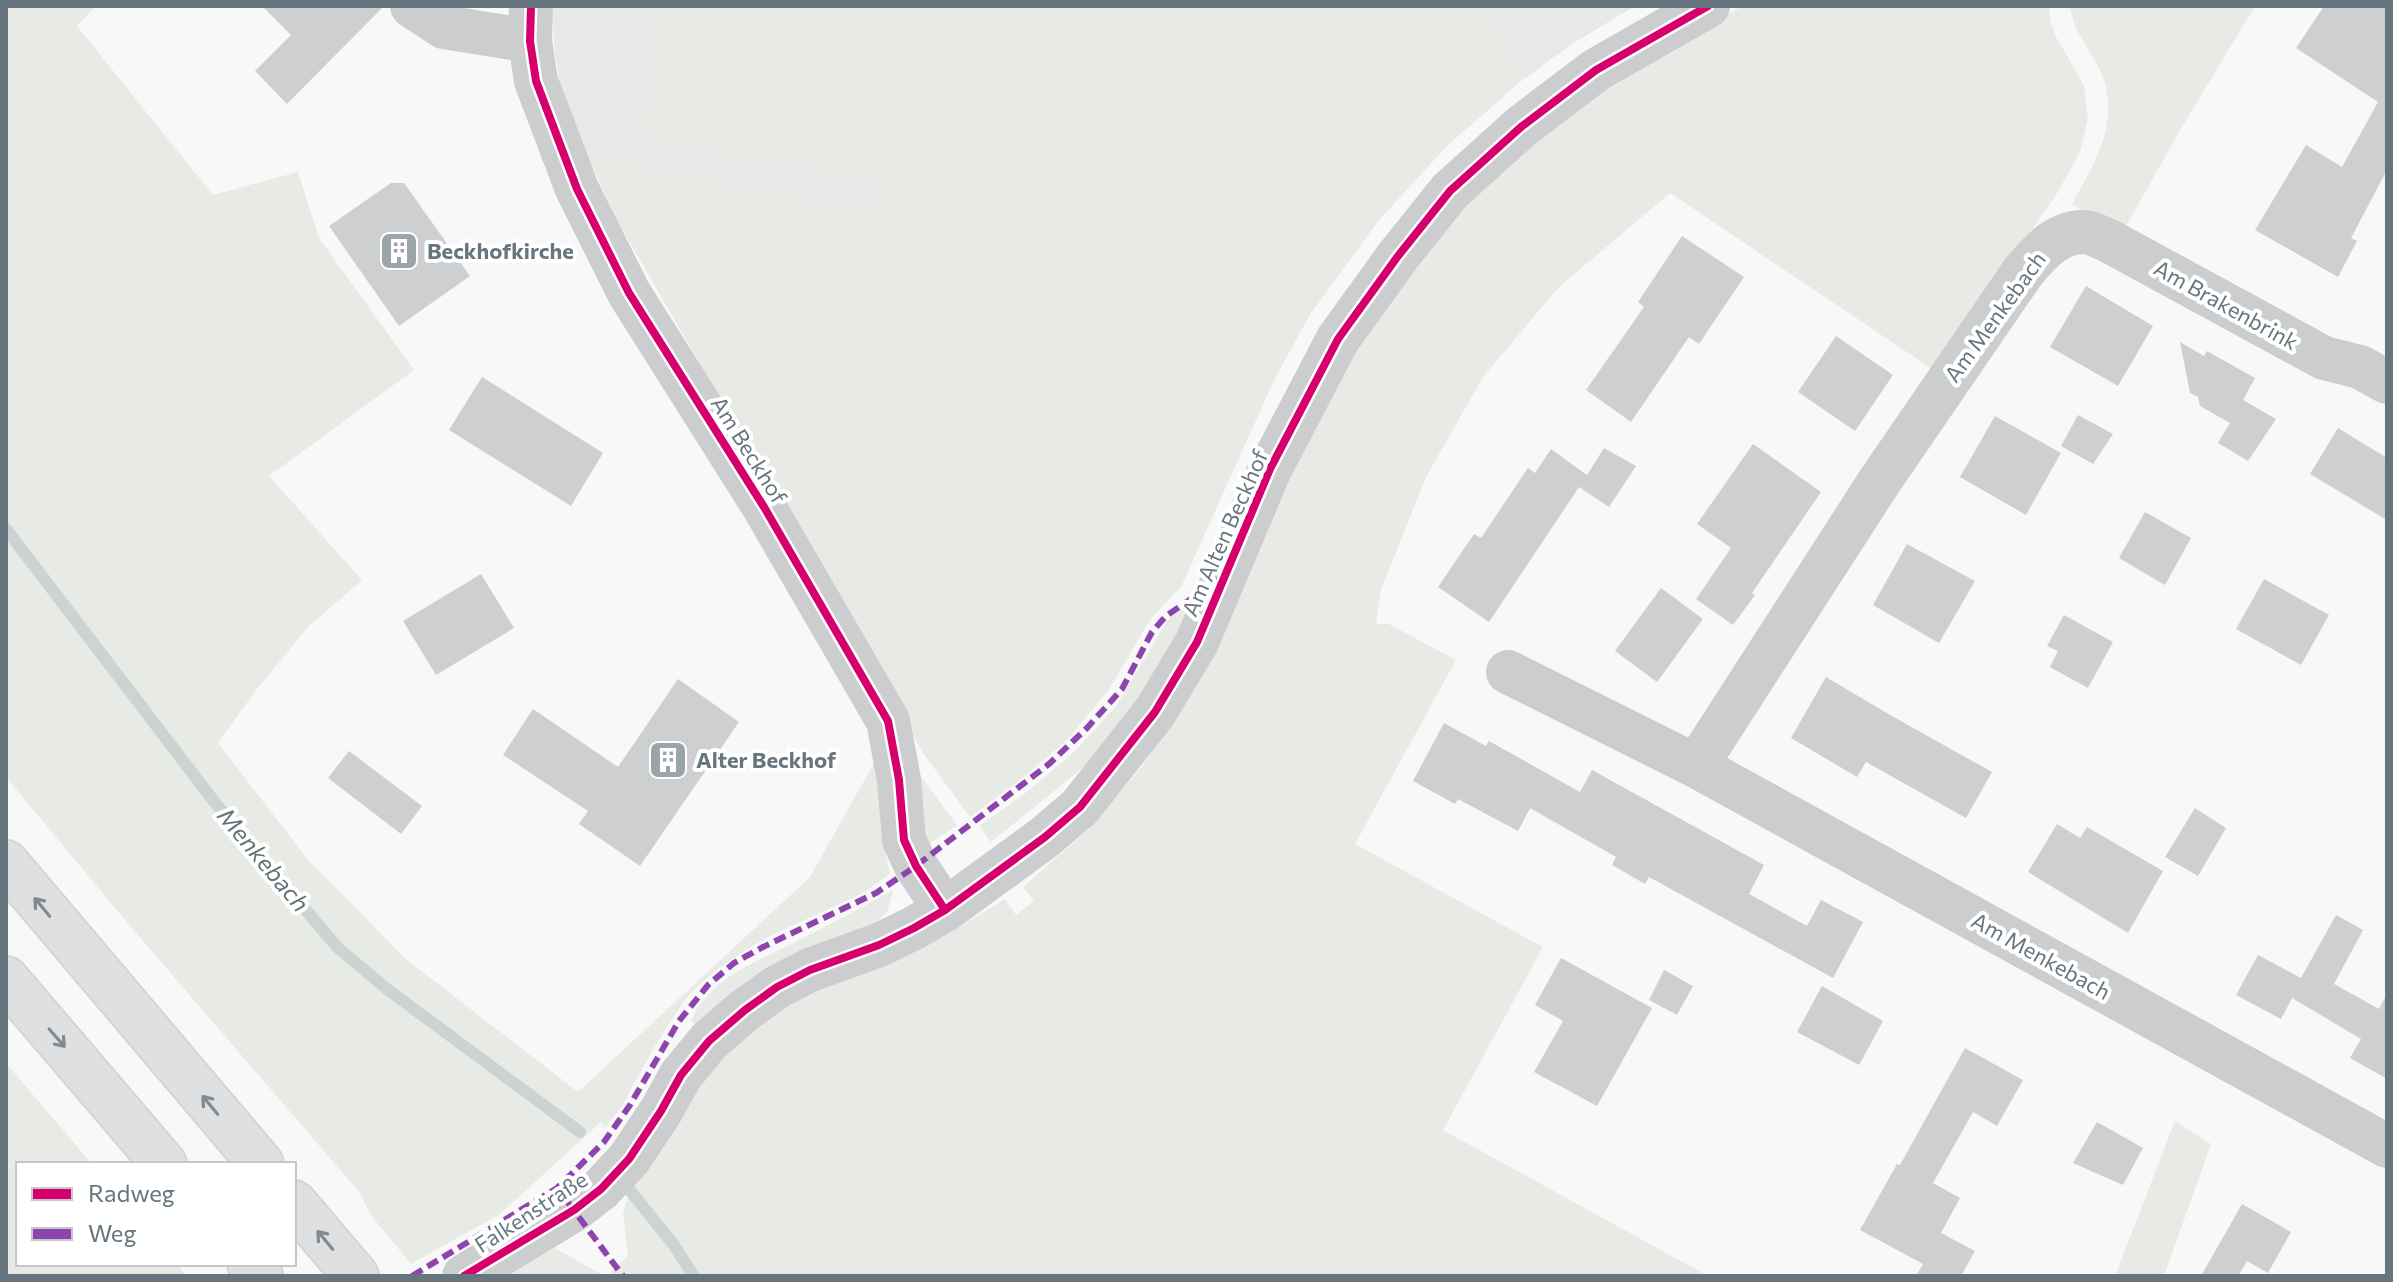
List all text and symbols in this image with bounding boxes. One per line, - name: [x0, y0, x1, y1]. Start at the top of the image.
- building icon: Beckhofkirche: [378, 230, 420, 272]
- place label: Beckhofkirche: [427, 237, 574, 264]
- street label: Am Menkebach: [1938, 246, 2051, 387]
- street label: Am Brakenbrink: [2150, 254, 2303, 355]
- street label: Am Beckhof: [706, 391, 793, 509]
- street label: Am Alten Beckhof: [1176, 445, 1274, 620]
- building icon: Alter Beckhof: [647, 739, 689, 781]
- place label: Alter Beckhof: [696, 746, 837, 773]
- water label: Menkebach: [212, 801, 316, 917]
- one-way arrow: [33, 897, 51, 917]
- street label: Am Menkebach: [1967, 906, 2116, 1005]
- one-way arrow: [48, 1028, 66, 1048]
- one-way arrow: [201, 1095, 219, 1115]
- legend: [16, 1162, 296, 1266]
- street label: Falkenstraße: [469, 1165, 592, 1258]
- text: Radweg: [88, 1178, 175, 1207]
- text: Weg: [88, 1218, 136, 1247]
- one-way arrow: [316, 1230, 334, 1250]

